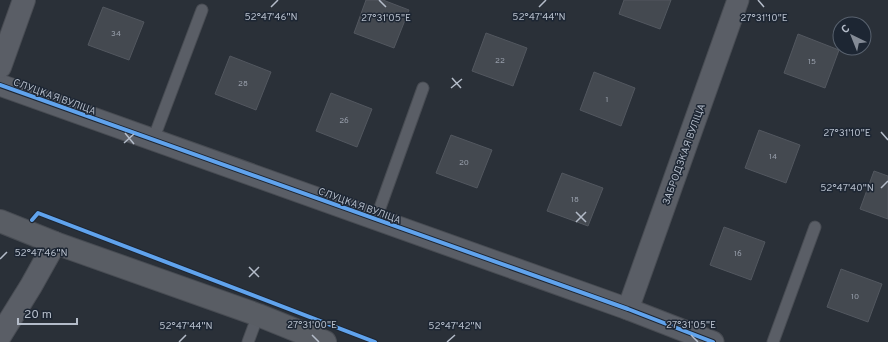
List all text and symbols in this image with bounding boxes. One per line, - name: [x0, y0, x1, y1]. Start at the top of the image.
- text: 52°47'46"N: [244, 11, 298, 24]
- text: 52°47'44"N: [512, 11, 566, 24]
- text: 27°31'05"E: [361, 12, 411, 25]
- text: 27°31'10"E: [740, 12, 788, 25]
- north arrow: [832, 16, 872, 56]
- text: С: [839, 22, 853, 37]
- house number: 34: [111, 29, 121, 39]
- house number: 22: [495, 56, 505, 66]
- house number: 15: [808, 57, 816, 67]
- street label: СЛУЦКАЯ ВУЛІЦА: [11, 76, 98, 119]
- house number: 28: [238, 79, 248, 89]
- house number: 1: [606, 95, 608, 105]
- street label: ЗАБРОДЗКАЯ ВУЛІЦА: [660, 102, 709, 207]
- house number: 26: [339, 116, 349, 126]
- text: 27°31'10"E: [823, 127, 871, 140]
- house number: 14: [769, 152, 777, 162]
- house number: 20: [459, 158, 469, 168]
- text: 52°47'40"N: [820, 182, 874, 195]
- street label: СЛУЦКАЯ ВУЛІЦА: [316, 185, 403, 228]
- house number: 18: [571, 195, 579, 205]
- text: 52°47'46"N: [14, 247, 68, 260]
- house number: 16: [734, 249, 742, 259]
- house number: 10: [851, 292, 859, 302]
- scale bar: [18, 300, 77, 326]
- text: 20 m: [24, 307, 52, 323]
- text: 27°31'00"E: [287, 319, 337, 332]
- text: 27°31'05"E: [666, 319, 716, 332]
- text: 52°47'44"N: [159, 320, 213, 333]
- text: 52°47'42"N: [428, 320, 482, 333]

